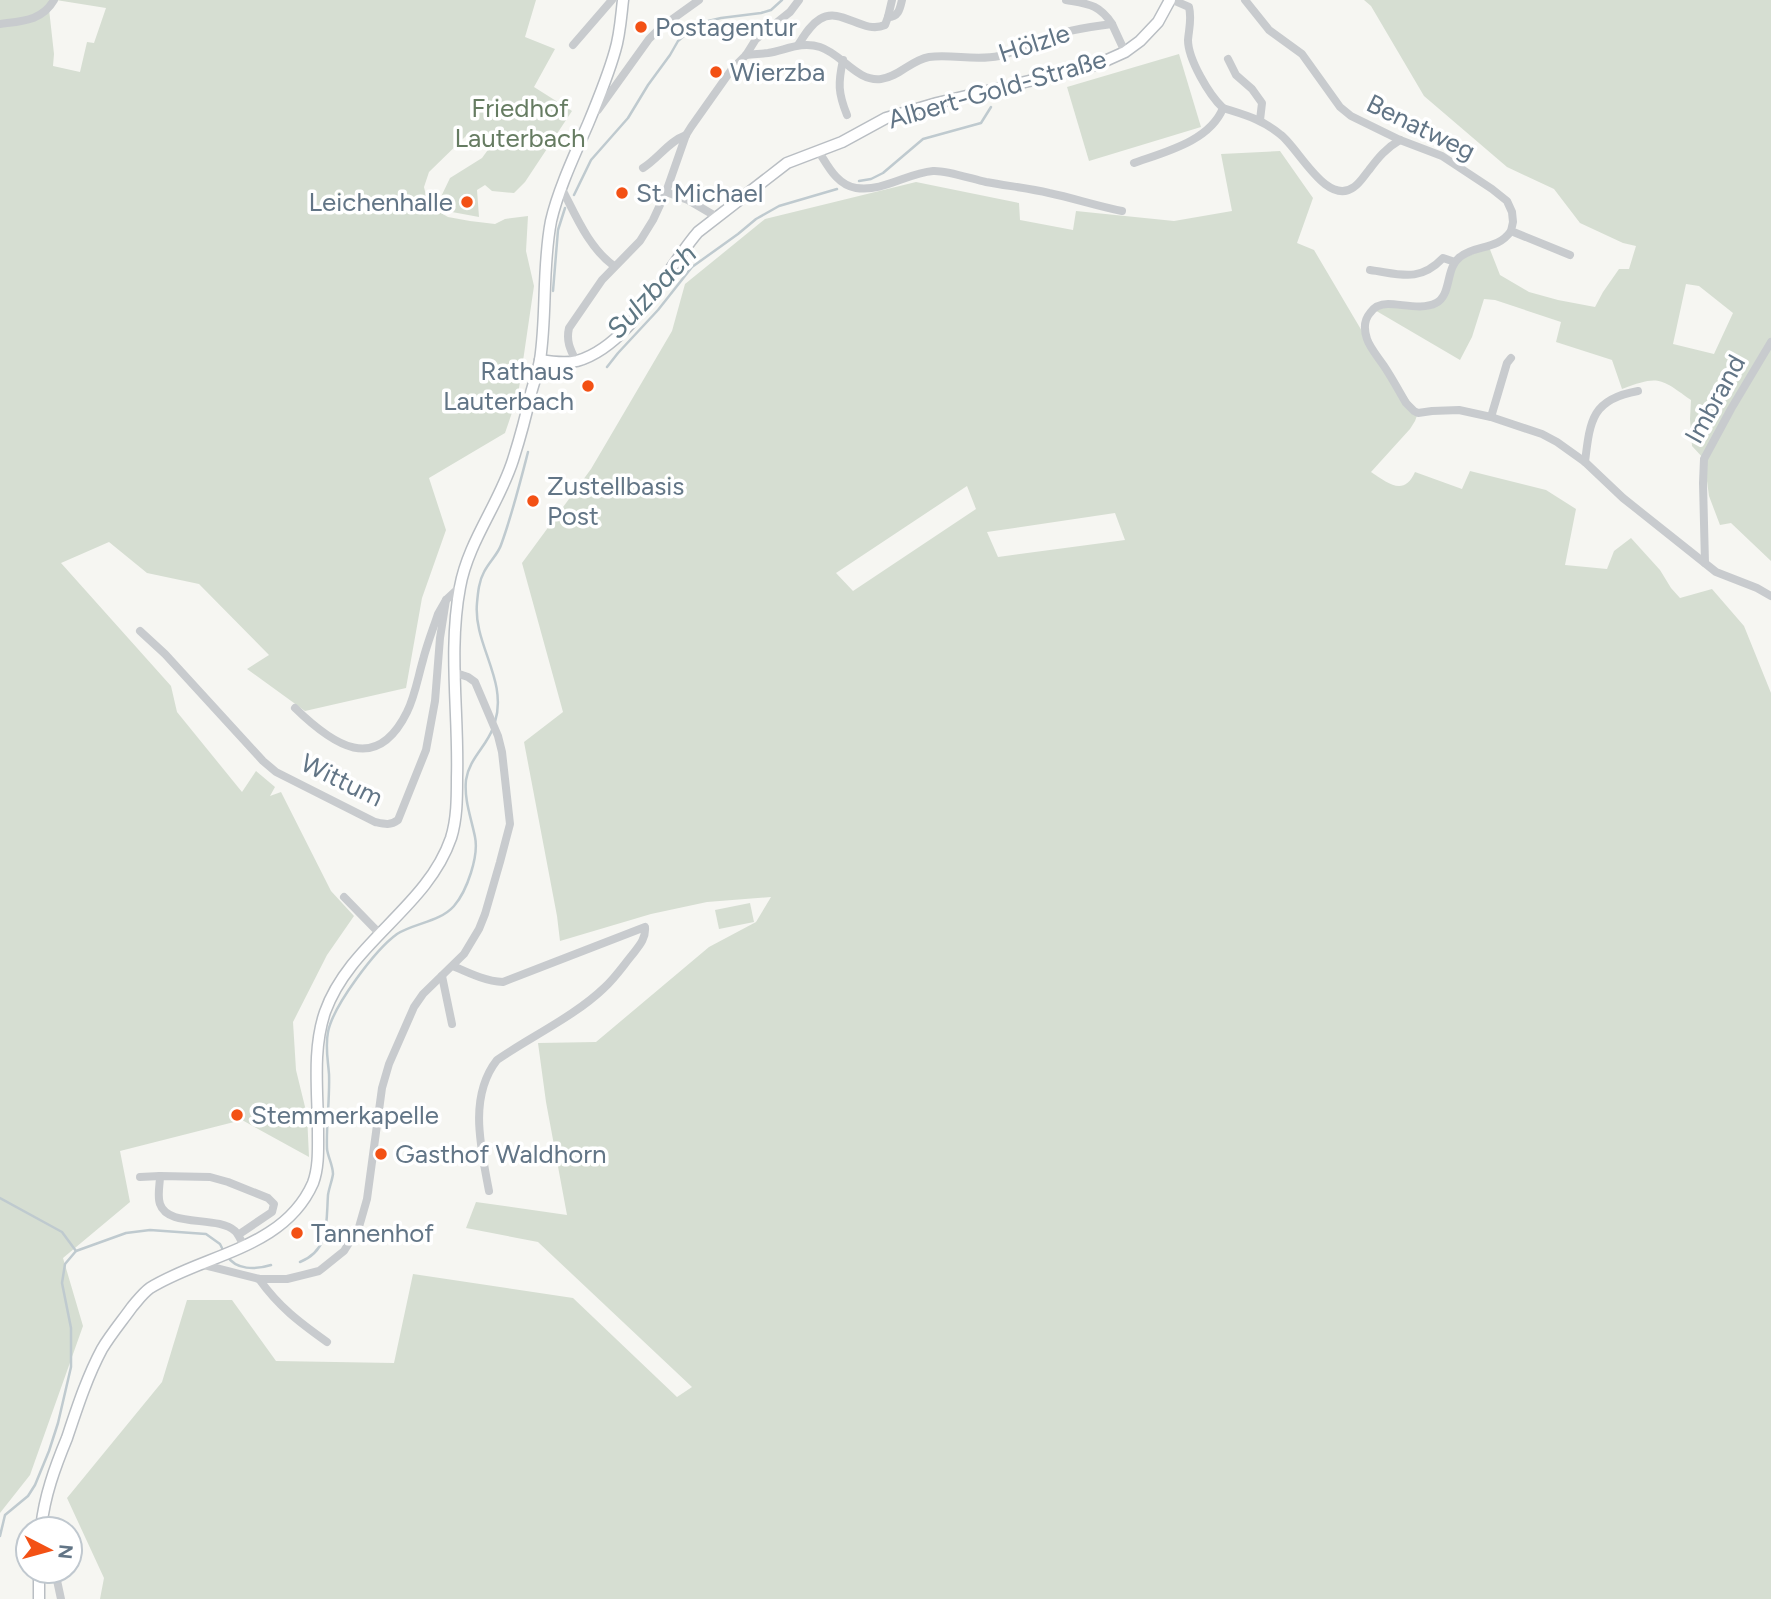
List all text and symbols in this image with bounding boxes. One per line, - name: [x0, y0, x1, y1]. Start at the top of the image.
- place label: Postagentur: [655, 11, 797, 43]
- street label: Hölzle: [994, 17, 1074, 69]
- marker: Postagentur: [633, 19, 649, 35]
- street label: Albert-Gold-Straße: [884, 43, 1110, 135]
- place label: Wierzba: [730, 56, 825, 88]
- marker: Wierzba: [708, 64, 724, 80]
- street label: Benatweg: [1361, 87, 1481, 167]
- park label: Friedhof Lauterbach: [454, 92, 586, 154]
- place label: St. Michael: [636, 177, 763, 209]
- marker: St. Michael: [614, 185, 630, 201]
- place label: Leichenhalle: [309, 186, 453, 218]
- marker: Leichenhalle: [459, 194, 475, 210]
- water label: Sulzbach: [599, 237, 703, 345]
- street label: Imbrand: [1678, 349, 1752, 449]
- place label: Rathaus Lauterbach: [443, 355, 574, 417]
- marker: Rathaus Lauterbach: [580, 378, 596, 394]
- place label: Zustellbasis Post: [547, 470, 684, 532]
- marker: Zustellbasis Post: [525, 493, 541, 509]
- street label: Wittum: [296, 746, 388, 814]
- place label: Stemmerkapelle: [251, 1099, 439, 1131]
- marker: Stemmerkapelle: [229, 1107, 245, 1123]
- place label: Gasthof Waldhorn: [395, 1138, 607, 1170]
- marker: Gasthof Waldhorn: [373, 1146, 389, 1162]
- place label: Tannenhof: [311, 1217, 434, 1249]
- marker: Tannenhof: [289, 1225, 305, 1241]
- north arrow: [14, 1515, 84, 1585]
- text: N: [53, 1543, 78, 1560]

